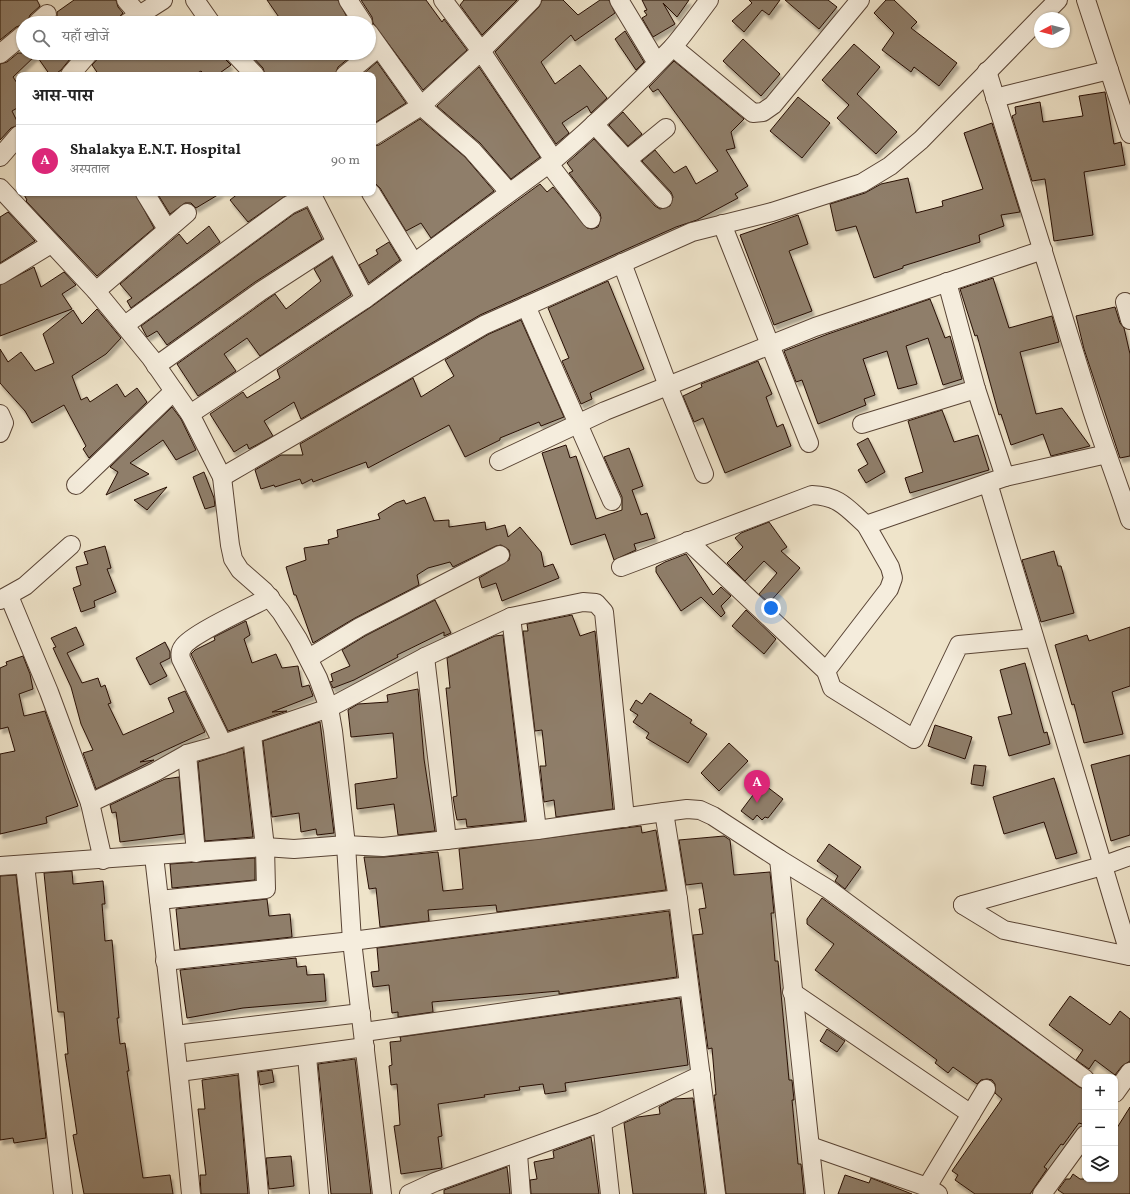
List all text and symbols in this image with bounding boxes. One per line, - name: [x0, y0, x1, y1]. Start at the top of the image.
- north arrow: [1034, 12, 1070, 48]
- search box: [16, 16, 376, 60]
- icon: search: [30, 27, 52, 49]
- text: यहाँ खोजें: [62, 27, 109, 48]
- text: आस-पास: [32, 85, 93, 108]
- text: Shalakya E.N.T. Hospital: [70, 140, 241, 161]
- text: A: [40, 152, 50, 170]
- text: 90 m: [331, 152, 360, 170]
- text: अस्पताल: [70, 161, 110, 179]
- your location: [761, 598, 781, 618]
- pin: A: [744, 770, 770, 803]
- map controls: [1082, 1074, 1118, 1182]
- button: +: [1082, 1074, 1118, 1110]
- button: −: [1082, 1110, 1118, 1146]
- button: layers: [1082, 1146, 1118, 1182]

